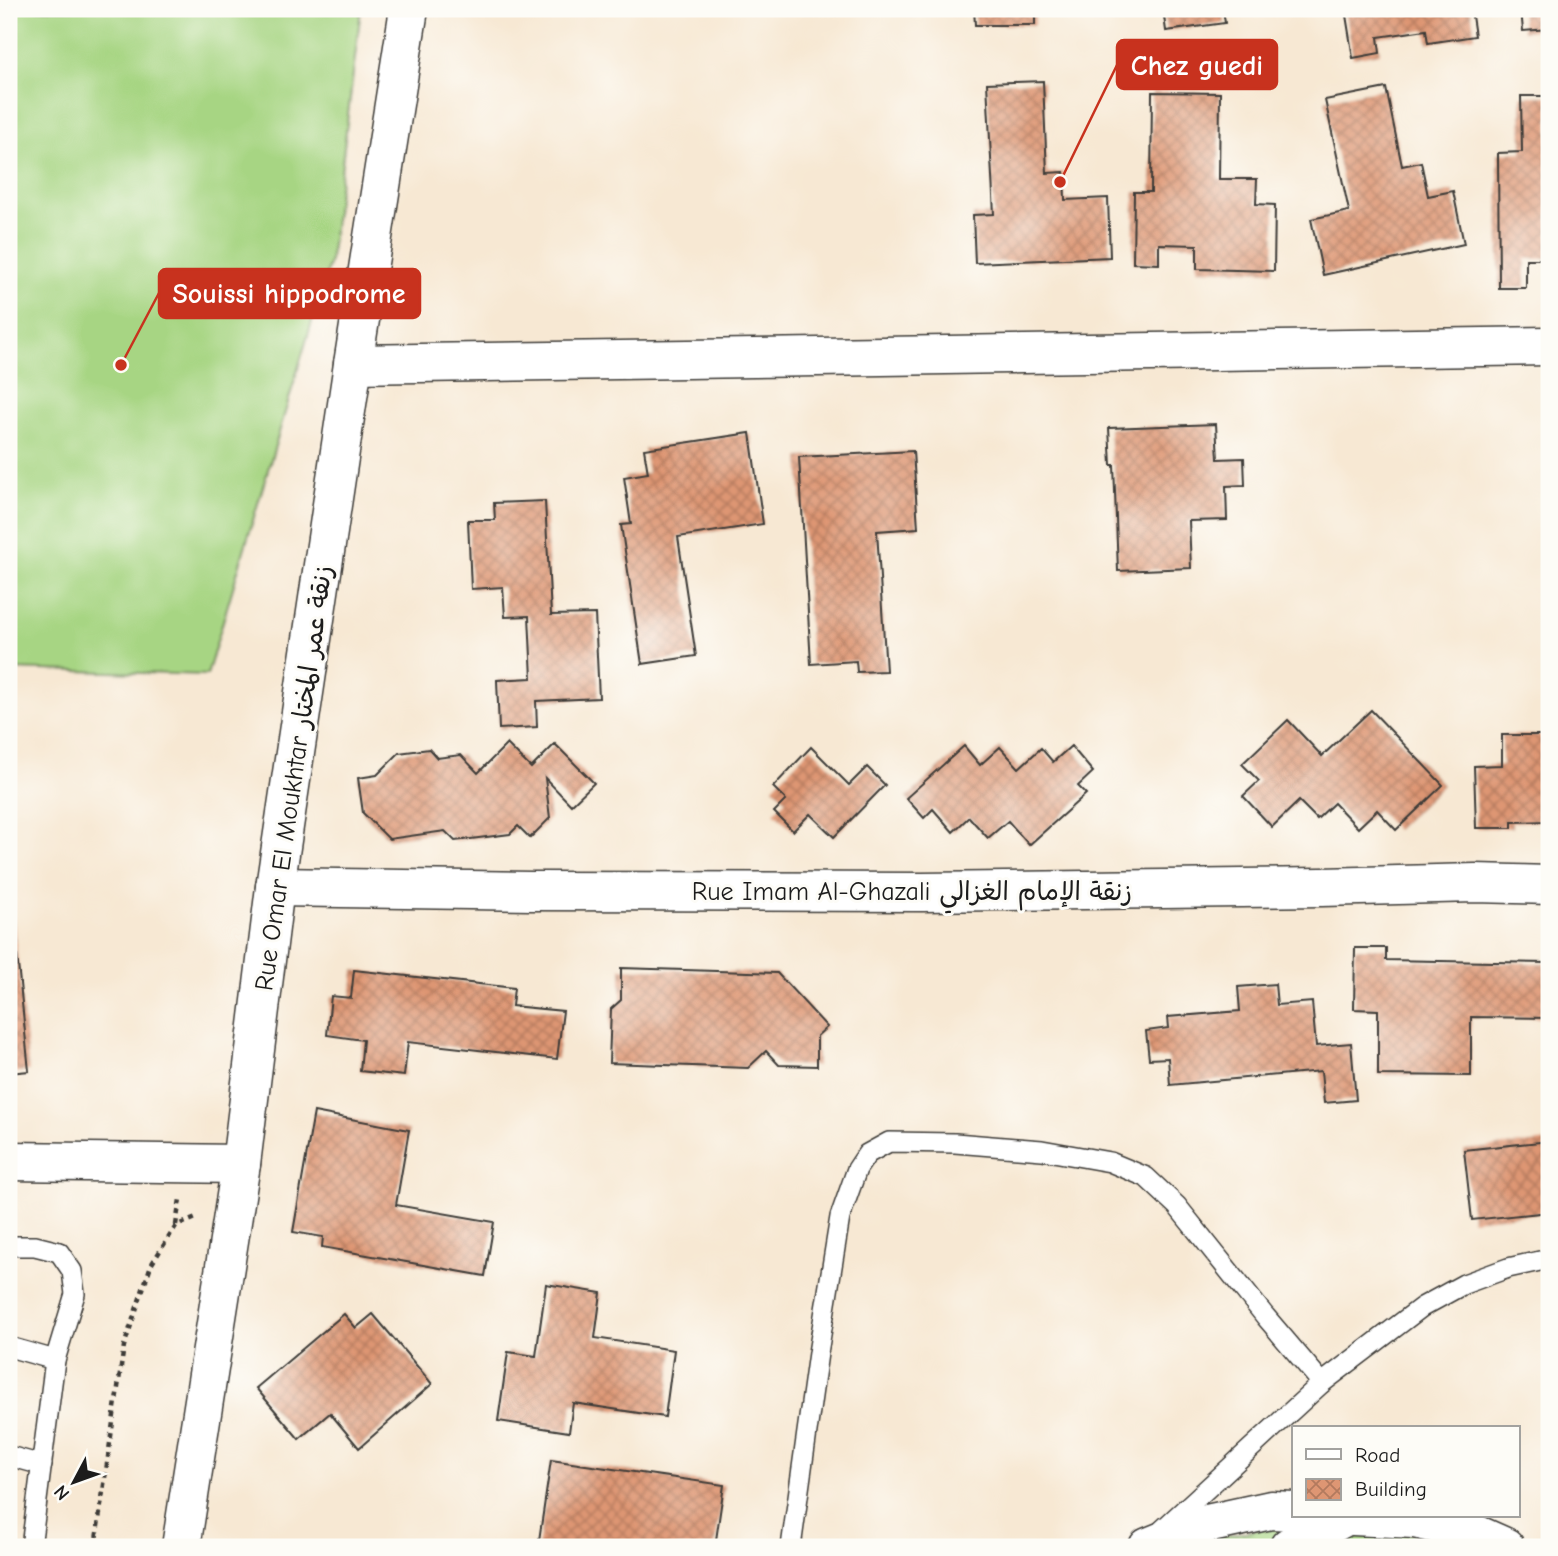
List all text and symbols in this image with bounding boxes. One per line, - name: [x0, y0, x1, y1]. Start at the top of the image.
- callout: Chez guedi: [1117, 40, 1277, 89]
- text: Chez guedi: [1131, 50, 1263, 82]
- callout: Souissi hippodrome: [159, 269, 420, 318]
- text: Souissi hippodrome: [173, 278, 406, 310]
- street label: Rue Omar El Moukhtar زنقة عمر المختار: [249, 564, 339, 993]
- street label: Rue Imam Al-Ghazali زنقة الإمام الغزالي: [692, 877, 1132, 914]
- legend: [1292, 1426, 1520, 1518]
- text: Road: [1355, 1443, 1400, 1467]
- north arrow: [38, 1448, 108, 1518]
- text: Building: [1355, 1477, 1427, 1501]
- text: N: [50, 1481, 74, 1504]

